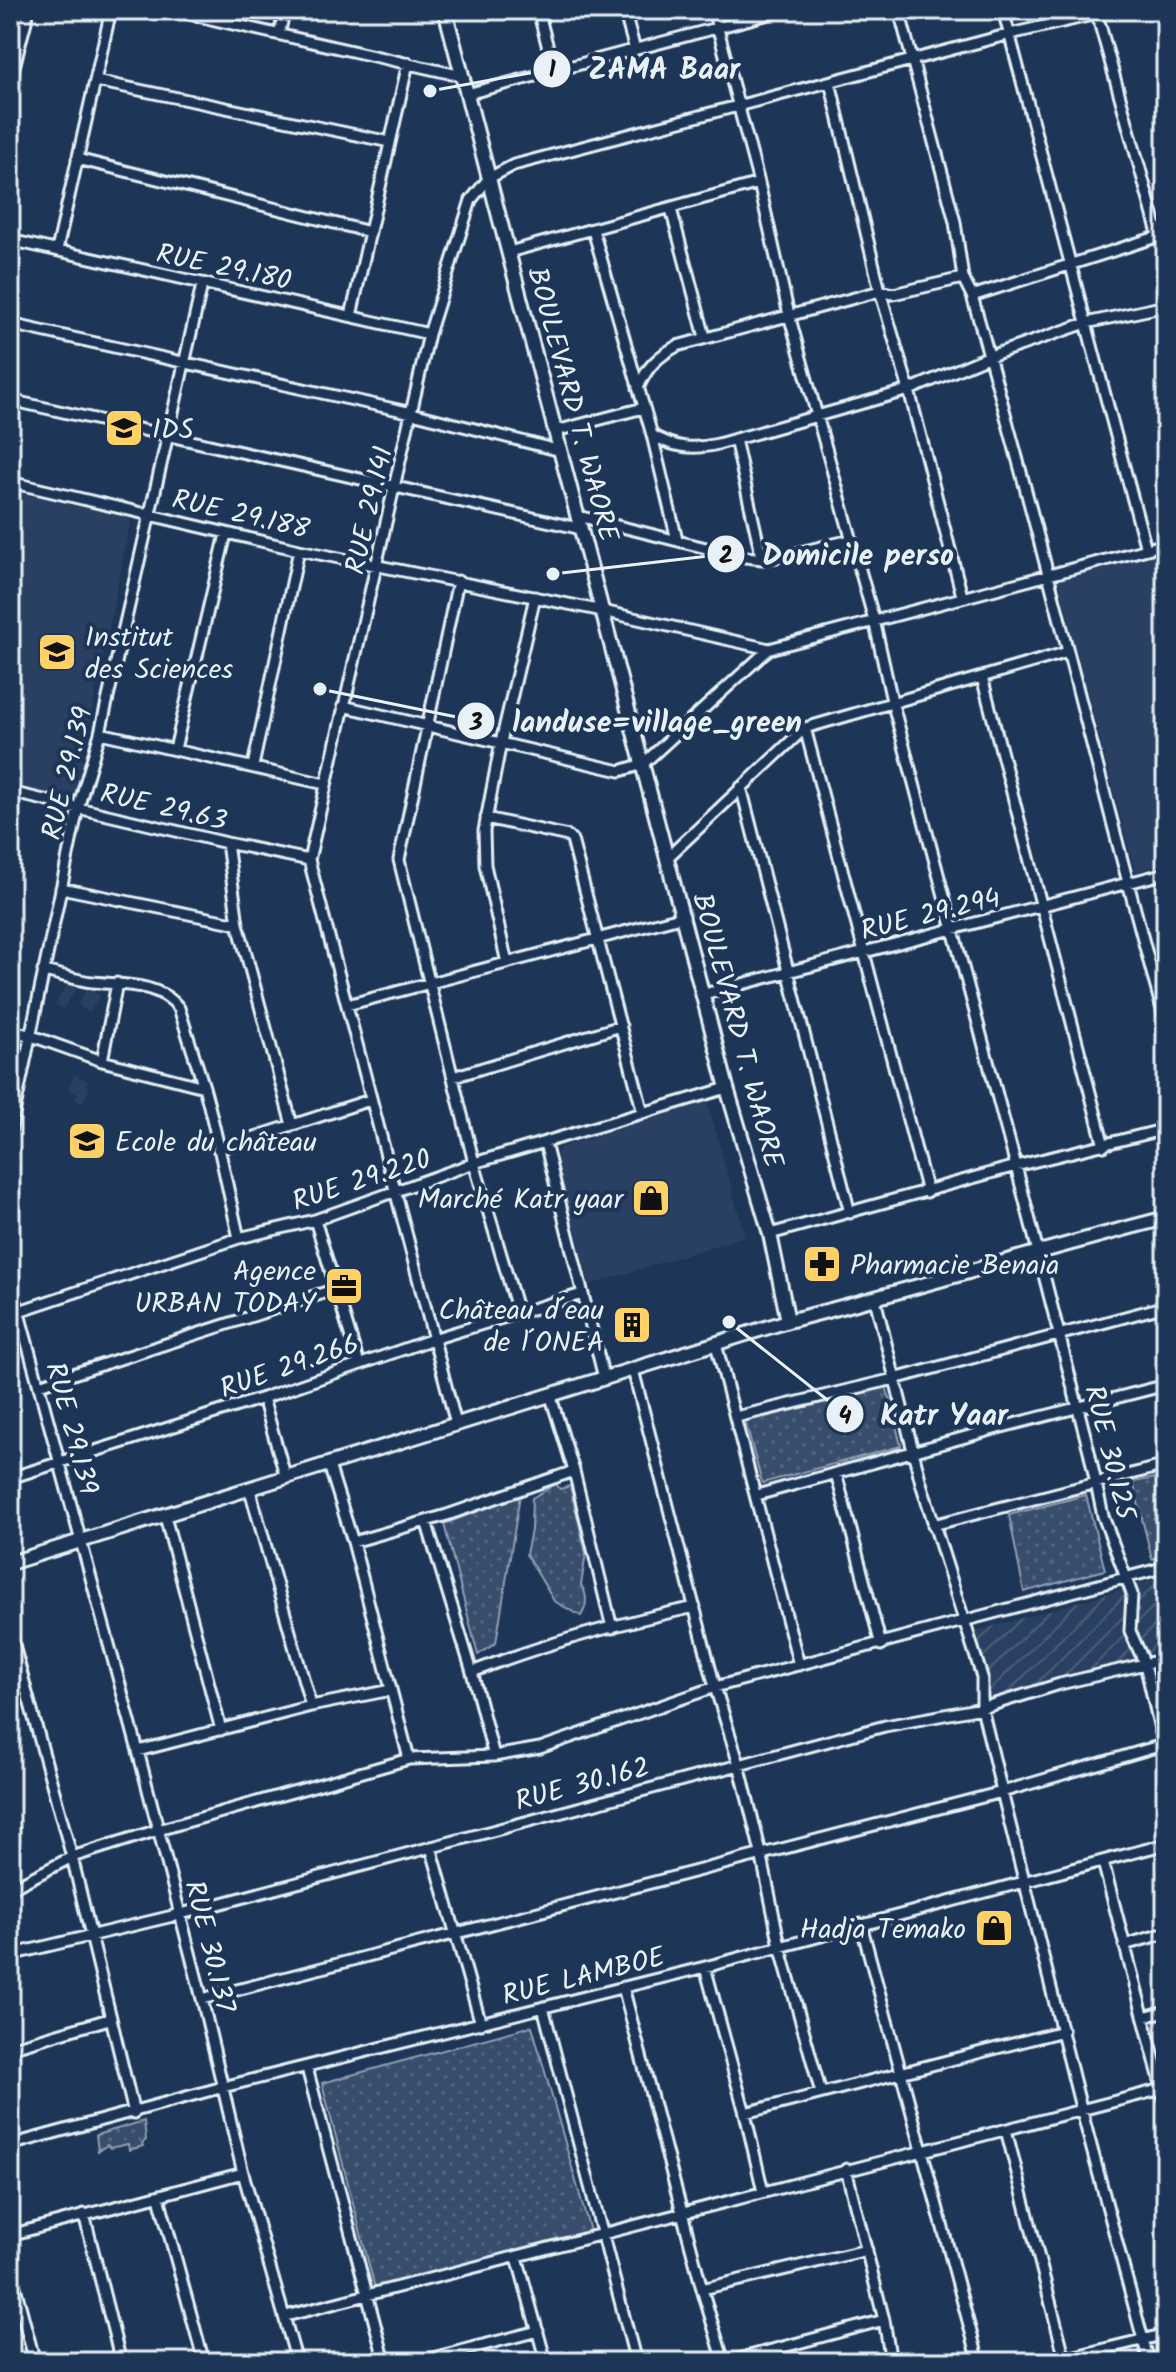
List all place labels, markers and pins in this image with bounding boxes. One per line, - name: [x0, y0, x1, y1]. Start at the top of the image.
- callout: ZAMA Baar: [532, 42, 756, 96]
- school or university icon: IDS: [103, 407, 145, 449]
- place label: IDS: [152, 408, 194, 453]
- callout: Domicile perso: [706, 527, 970, 581]
- place label: Institut des Sciences: [85, 616, 233, 693]
- school or university icon: Institut des Sciences: [36, 631, 78, 673]
- callout: landuse=village_green: [456, 694, 818, 748]
- school or university icon: Ecole du château: [66, 1120, 108, 1162]
- place label: Ecole du château: [115, 1121, 317, 1166]
- shop icon: Marché Katr yaar: [630, 1177, 672, 1219]
- place label: Marché Katr yaar: [418, 1178, 625, 1223]
- pharmacy icon: Pharmacie Benaia: [801, 1243, 843, 1285]
- place label: Pharmacie Benaia: [850, 1244, 1059, 1289]
- place label: Agence URBAN TODAY: [135, 1250, 317, 1327]
- office icon: Agence URBAN TODAY: [323, 1265, 365, 1307]
- place label: Château d´eau de l´ONEA: [438, 1289, 604, 1366]
- building icon: Château d´eau de l´ONEA: [611, 1304, 653, 1346]
- callout: Katr Yaar: [825, 1387, 1024, 1441]
- shop icon: Hadja Temako: [973, 1907, 1015, 1949]
- place label: Hadja Temako: [800, 1908, 966, 1953]

